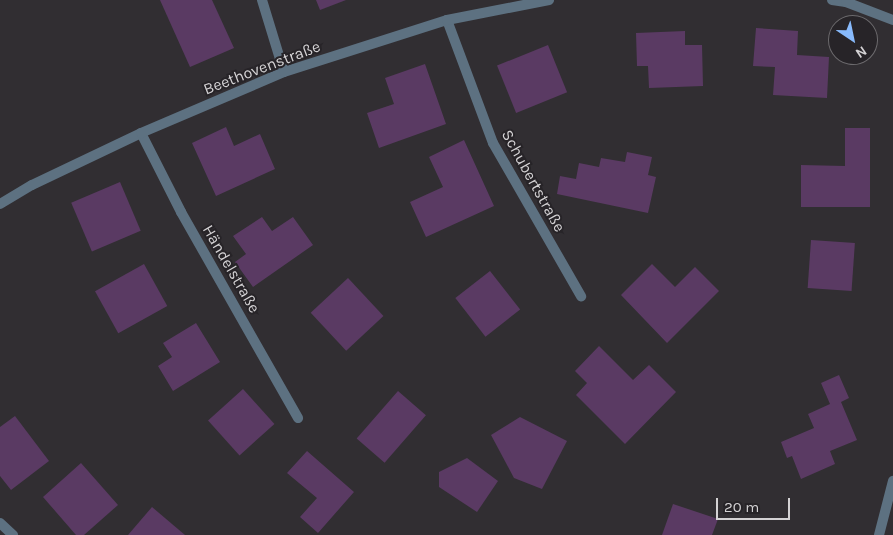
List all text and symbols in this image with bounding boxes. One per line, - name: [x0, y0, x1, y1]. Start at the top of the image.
- north arrow: [828, 15, 878, 65]
- street label: Beethovenstraße: [201, 37, 323, 99]
- text: N: [852, 42, 870, 62]
- street label: Schubertstraße: [497, 127, 569, 235]
- street label: Händelstraße: [198, 222, 264, 316]
- scale bar: [718, 488, 792, 520]
- text: 20 m: [724, 498, 759, 516]

